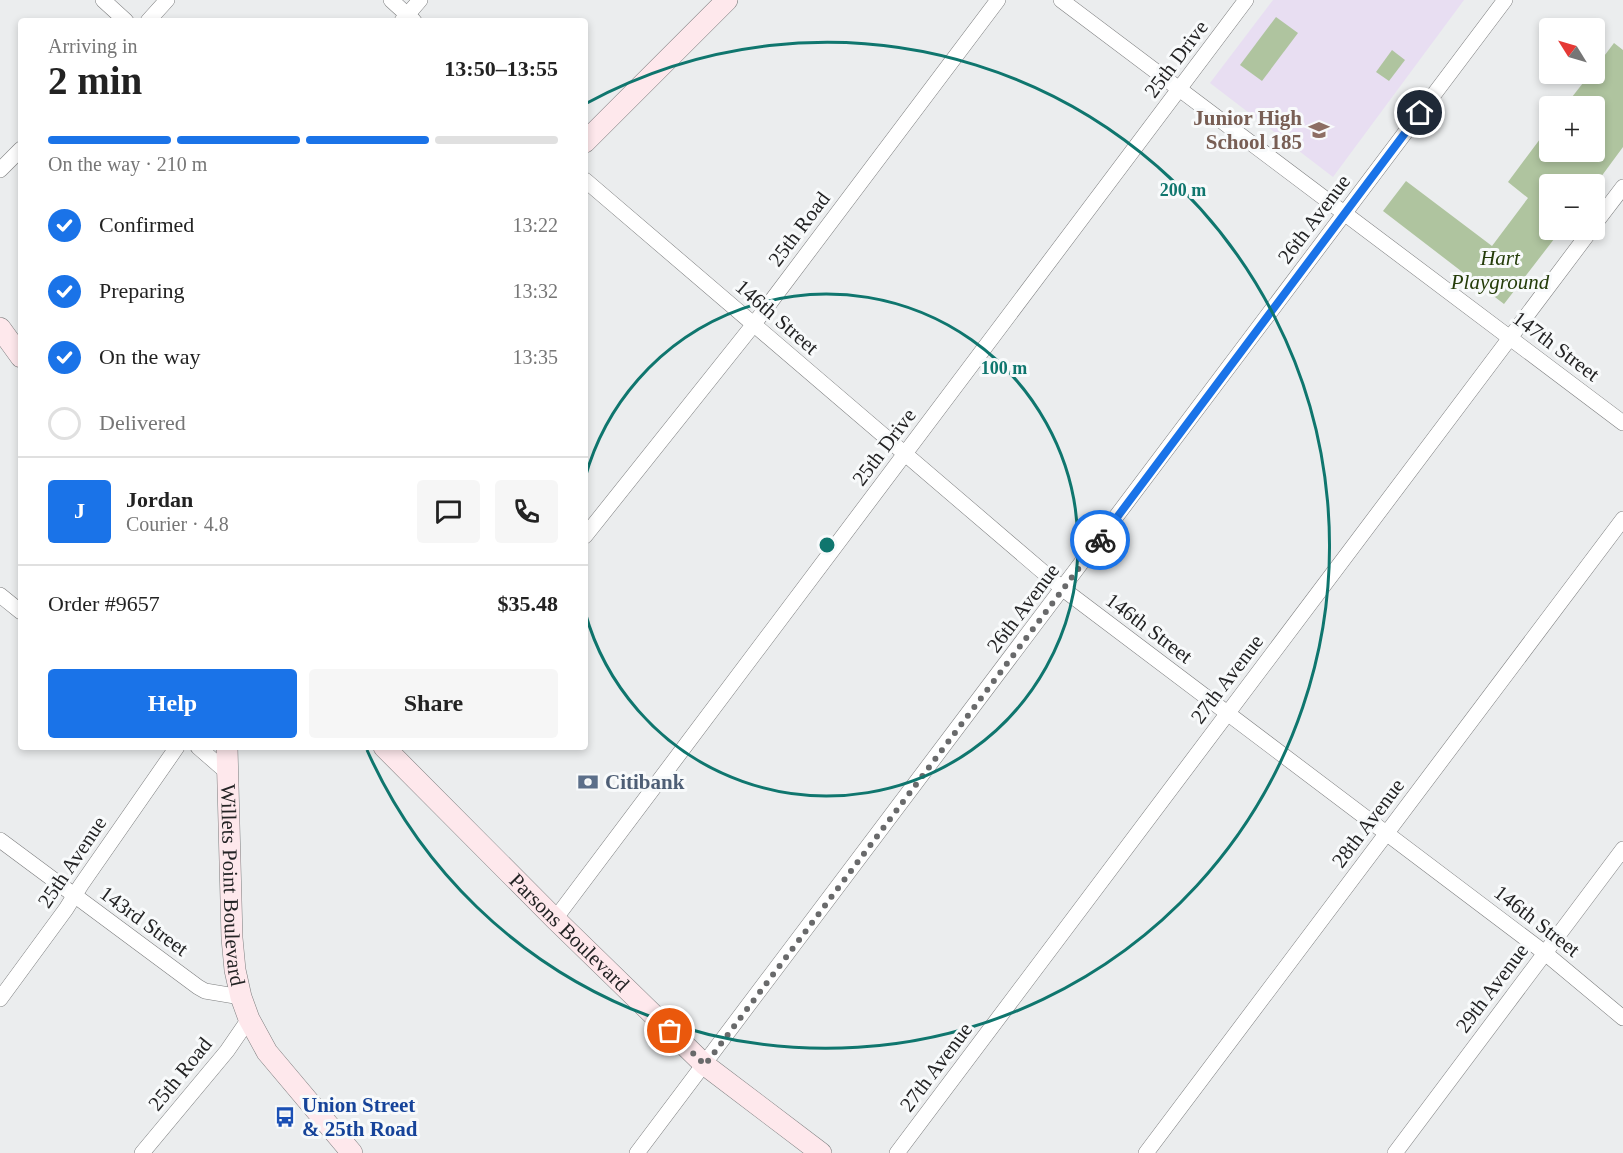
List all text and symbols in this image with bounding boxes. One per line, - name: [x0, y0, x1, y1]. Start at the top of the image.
- street label: 25th Drive: [1139, 16, 1213, 102]
- north arrow: [1539, 18, 1605, 84]
- map controls: [1539, 18, 1605, 240]
- text: Arriving in: [48, 35, 137, 57]
- text: 13:50–13:55: [444, 56, 558, 81]
- text: 2 min: [48, 59, 142, 102]
- pin: [1394, 87, 1445, 138]
- icon: home: [1403, 96, 1436, 129]
- button: +: [1539, 96, 1605, 162]
- place label: Junior High School 185: [1193, 106, 1302, 154]
- school or university icon: Junior High School 185: [1307, 118, 1331, 142]
- text: On the way · 210 m: [48, 153, 207, 175]
- street label: 26th Avenue: [1273, 170, 1355, 268]
- button: −: [1539, 174, 1605, 240]
- text: 200 m: [1160, 180, 1206, 200]
- street label: 25th Road: [763, 187, 835, 271]
- icon: check: [48, 209, 81, 242]
- text: Confirmed: [99, 212, 194, 237]
- text: 13:22: [512, 214, 558, 236]
- park label: Hart Playground: [1450, 246, 1550, 294]
- street label: 146th Street: [731, 274, 824, 360]
- icon: check: [48, 275, 81, 308]
- text: Preparing: [99, 278, 185, 303]
- text: 13:32: [512, 280, 558, 302]
- street label: 147th Street: [1508, 306, 1604, 386]
- icon: check: [48, 341, 81, 374]
- text: On the way: [99, 344, 200, 369]
- text: 13:35: [512, 346, 558, 368]
- text: 100 m: [981, 358, 1027, 378]
- street label: 25th Drive: [847, 404, 921, 490]
- text: Delivered: [99, 410, 186, 435]
- button: chat: [417, 480, 480, 543]
- button: phone: [495, 480, 558, 543]
- text: Jordan: [126, 487, 193, 512]
- text: J: [74, 498, 85, 523]
- courier: [1070, 510, 1130, 570]
- text: Courier · 4.8: [126, 513, 229, 535]
- icon: bike: [1084, 524, 1117, 557]
- centre of rings: [817, 535, 837, 555]
- street label: 26th Avenue: [982, 559, 1064, 657]
- street label: 146th Street: [1101, 588, 1197, 668]
- text: Order #9657: [48, 591, 160, 616]
- text: $35.48: [498, 591, 558, 616]
- street label: 27th Avenue: [1186, 630, 1268, 728]
- button: Help: [48, 669, 297, 738]
- button: Share: [309, 669, 558, 738]
- bank icon: Citibank: [576, 770, 600, 794]
- place label: Citibank: [605, 770, 685, 794]
- street label: 28th Avenue: [1327, 774, 1409, 872]
- street label: Willets Point Boulevard: [216, 784, 250, 989]
- street label: 25th Avenue: [33, 812, 111, 912]
- street label: Parsons Boulevard: [504, 868, 634, 997]
- street label: 146th Street: [1489, 880, 1585, 962]
- street label: 143rd Street: [95, 881, 193, 961]
- street label: 29th Avenue: [1451, 939, 1533, 1037]
- pin: [644, 1005, 695, 1056]
- icon: bag: [653, 1014, 686, 1047]
- street label: 27th Avenue: [895, 1018, 977, 1116]
- street label: 25th Road: [143, 1032, 217, 1115]
- place label: Union Street & 25th Road: [302, 1093, 418, 1141]
- bus stop icon: Union Street & 25th Road: [273, 1105, 297, 1129]

